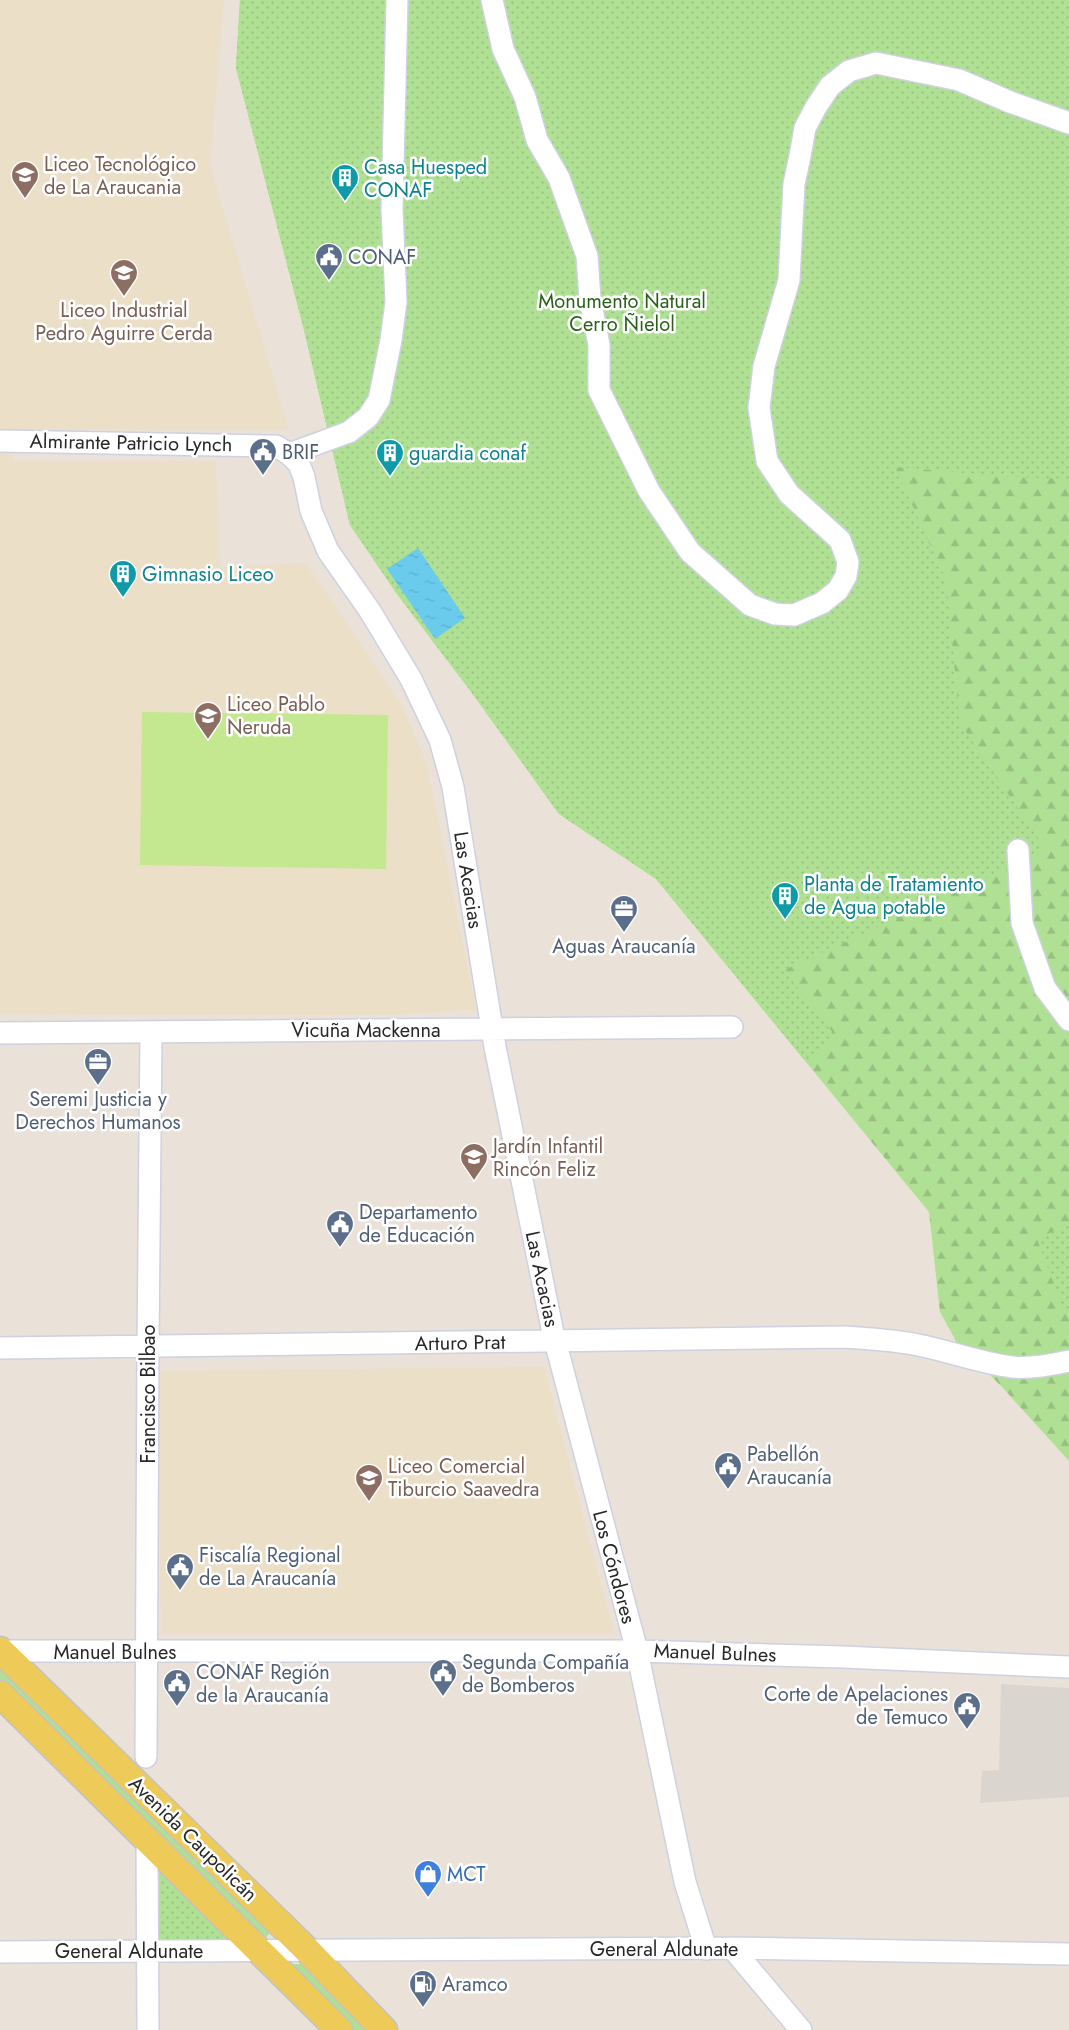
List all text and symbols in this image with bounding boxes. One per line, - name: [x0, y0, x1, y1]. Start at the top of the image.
- place label: Liceo Tecnológico de La Araucania: [44, 150, 196, 202]
- place label: Casa Huesped CONAF: [364, 153, 487, 205]
- school or university icon: Liceo Tecnológico de La Araucania: [10, 160, 40, 199]
- building icon: Casa Huesped CONAF: [330, 163, 360, 202]
- public building icon: CONAF: [314, 242, 344, 281]
- place label: CONAF: [348, 243, 416, 272]
- school or university icon: Liceo Industrial Pedro Aguirre Cerda: [109, 258, 139, 297]
- park label: Monumento Natural Cerro Ñielol: [538, 287, 706, 339]
- place label: Liceo Industrial Pedro Aguirre Cerda: [35, 296, 213, 348]
- street label: Almirante Patricio Lynch: [29, 427, 233, 459]
- public building icon: BRIF: [248, 437, 278, 476]
- place label: BRIF: [282, 438, 319, 467]
- building icon: guardia conaf: [375, 438, 405, 477]
- place label: guardia conaf: [409, 439, 527, 468]
- building icon: Gimnasio Liceo: [108, 559, 138, 598]
- place label: Gimnasio Liceo: [142, 560, 274, 589]
- place label: Liceo Pablo Neruda: [227, 690, 325, 742]
- school or university icon: Liceo Pablo Neruda: [193, 701, 223, 740]
- street label: Las Acacias: [446, 830, 490, 930]
- place label: Planta de Tratamiento de Agua potable: [804, 870, 984, 922]
- building icon: Planta de Tratamiento de Agua potable: [770, 881, 800, 920]
- office icon: Aguas Araucanía: [609, 894, 639, 933]
- place label: Aguas Araucanía: [552, 932, 696, 961]
- street label: Vicuña Mackenna: [291, 1016, 441, 1045]
- office icon: Seremi Justicia y Derechos Humanos: [83, 1047, 113, 1086]
- place label: Seremi Justicia y Derechos Humanos: [15, 1085, 181, 1137]
- place label: Jardín Infantil Rincón Feliz: [490, 1132, 603, 1184]
- school or university icon: Jardín Infantil Rincón Feliz: [459, 1142, 489, 1181]
- place label: Departamento de Educación: [359, 1198, 477, 1250]
- public building icon: Departamento de Educación: [325, 1209, 355, 1248]
- street label: Las Acacias: [518, 1228, 566, 1330]
- street label: Francisco Bilbao: [134, 1325, 163, 1463]
- street label: Arturo Prat: [414, 1328, 506, 1358]
- place label: Pabellón Araucanía: [747, 1440, 832, 1492]
- public building icon: Pabellón Araucanía: [713, 1451, 743, 1490]
- place label: Liceo Comercial Tiburcio Saavedra: [388, 1452, 539, 1504]
- school or university icon: Liceo Comercial Tiburcio Saavedra: [354, 1463, 384, 1502]
- street label: Los Cóndores: [585, 1507, 643, 1627]
- place label: Fiscalía Regional de La Araucanía: [199, 1541, 341, 1593]
- public building icon: Fiscalía Regional de La Araucanía: [165, 1552, 195, 1591]
- street label: Manuel Bulnes: [653, 1636, 777, 1670]
- street label: Manuel Bulnes: [54, 1638, 176, 1667]
- place label: Segunda Compañía de Bomberos: [462, 1648, 629, 1700]
- place label: CONAF Región de la Araucanía: [196, 1658, 330, 1710]
- public building icon: Segunda Compañía de Bomberos: [428, 1658, 458, 1697]
- public building icon: CONAF Región de la Araucanía: [162, 1668, 192, 1707]
- place label: Corte de Apelaciones de Temuco: [764, 1680, 948, 1732]
- public building icon: Corte de Apelaciones de Temuco: [952, 1691, 982, 1730]
- street label: Avenida Caupolicán: [122, 1770, 264, 1908]
- shop icon: MCT: [413, 1859, 443, 1898]
- place label: MCT: [447, 1860, 486, 1889]
- street label: General Aldunate: [590, 1935, 738, 1964]
- street label: General Aldunate: [55, 1937, 203, 1966]
- fuel station icon: Aramco: [408, 1969, 438, 2008]
- place label: Aramco: [442, 1970, 508, 1999]

